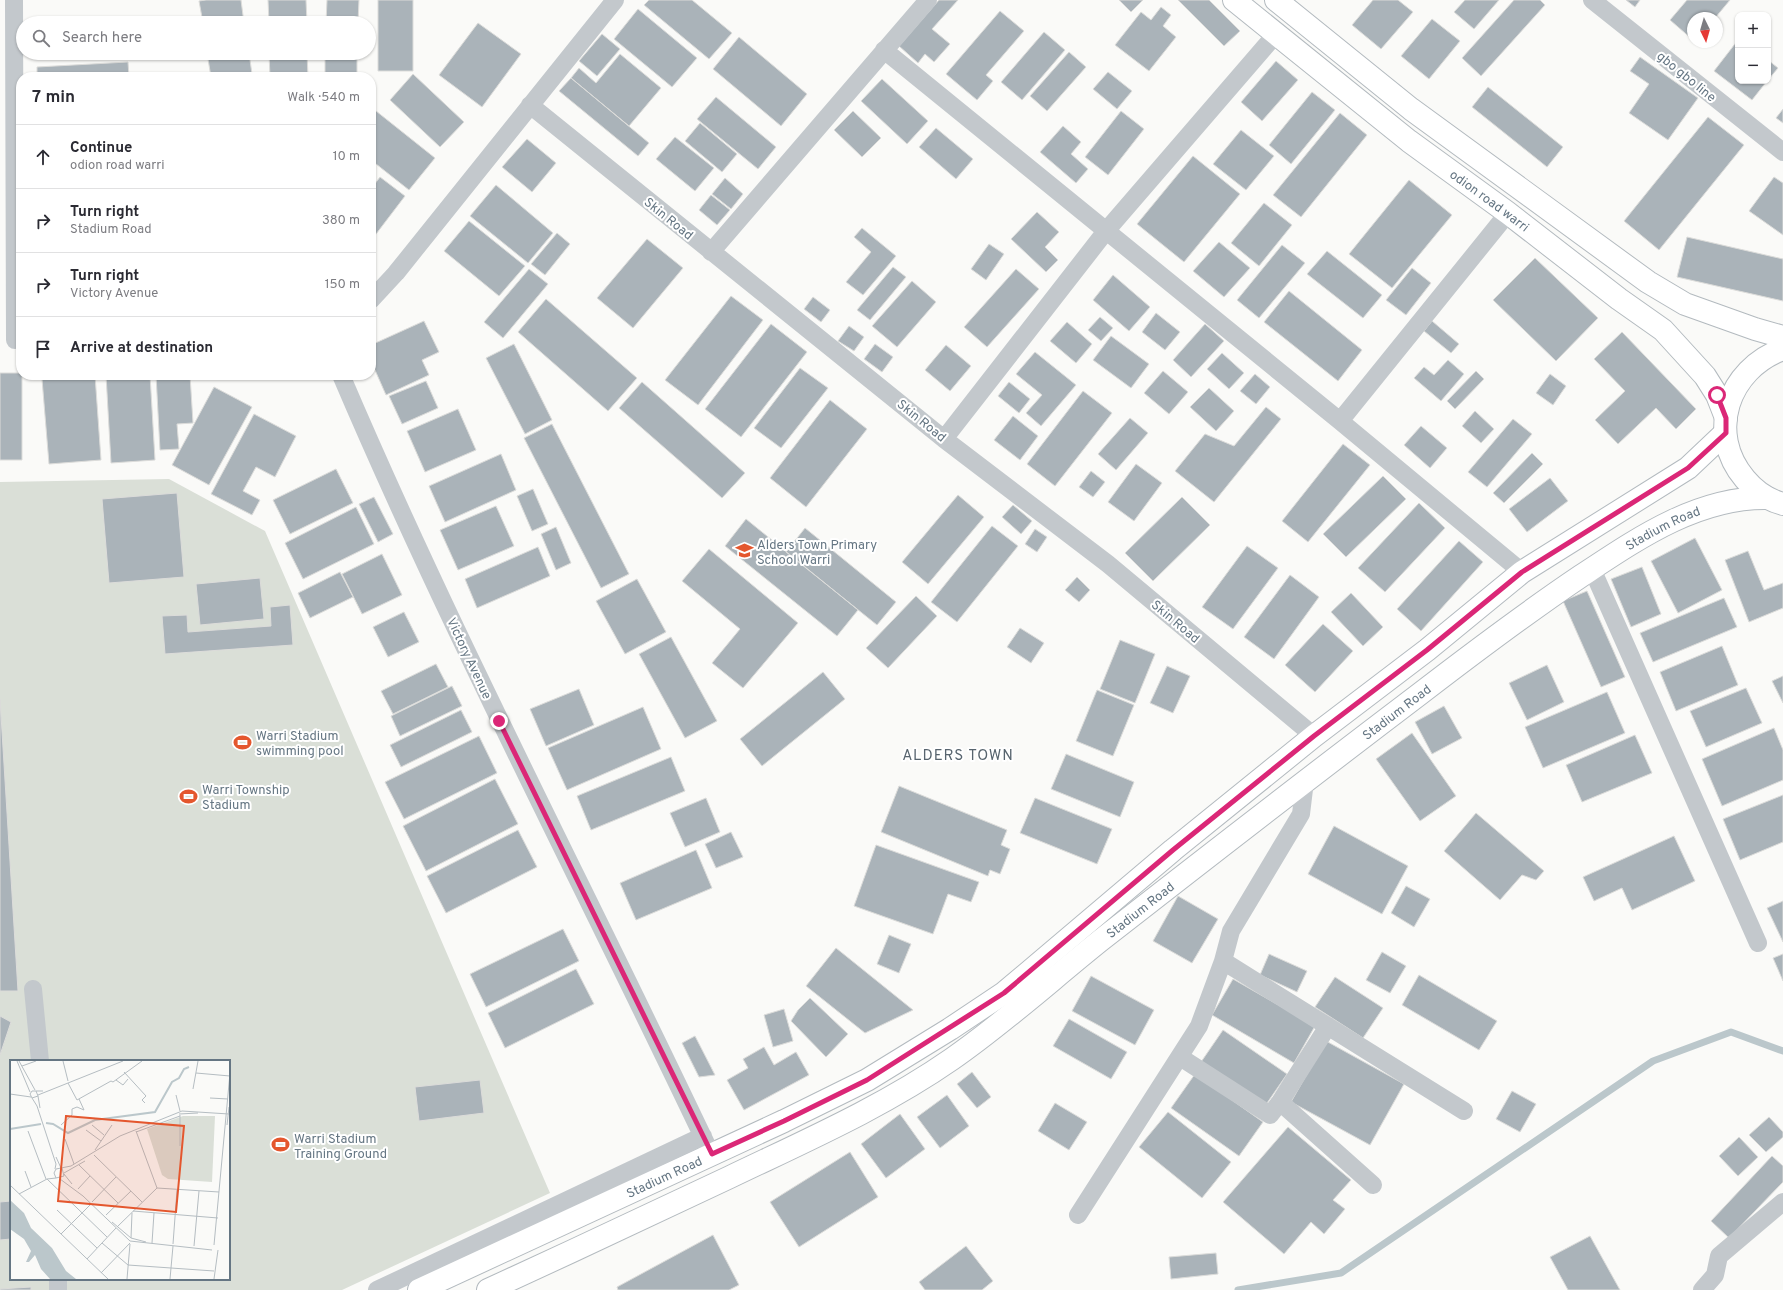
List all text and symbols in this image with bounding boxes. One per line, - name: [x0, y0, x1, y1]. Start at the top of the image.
- north arrow: [1687, 12, 1723, 48]
- map controls: [1735, 12, 1771, 84]
- button: +: [1735, 12, 1771, 48]
- search box: [16, 16, 376, 60]
- icon: search: [30, 27, 52, 49]
- text: Search here: [62, 29, 142, 48]
- button: −: [1735, 48, 1771, 84]
- street label: gbo gbo line: [1653, 49, 1719, 106]
- text: 7 min: [32, 87, 75, 109]
- text: Walk · 540 m: [287, 90, 360, 106]
- text: Continue: [70, 139, 132, 158]
- icon: ahead: [32, 146, 54, 168]
- text: 10 m: [333, 149, 360, 165]
- text: odion road warri: [70, 158, 165, 174]
- street label: odion road warri: [1446, 167, 1532, 236]
- street label: Skin Road: [640, 195, 695, 244]
- text: Turn right: [70, 203, 139, 222]
- icon: right: [32, 210, 54, 232]
- text: 380 m: [322, 213, 360, 229]
- text: Stadium Road: [70, 222, 152, 238]
- text: Turn right: [70, 267, 139, 286]
- icon: right: [32, 274, 54, 296]
- text: 150 m: [325, 277, 360, 293]
- text: Victory Avenue: [70, 286, 158, 302]
- icon: arrive: [32, 338, 54, 360]
- text: Arrive at destination: [70, 339, 213, 358]
- route start: [1708, 386, 1726, 404]
- street label: Skin Road: [893, 397, 948, 446]
- street label: Stadium Road: [1623, 504, 1703, 555]
- place label: Alders Town Primary School Warri: [757, 538, 877, 569]
- school or university icon: Alders Town Primary School Warri: [734, 541, 754, 561]
- street label: Skin Road: [1147, 598, 1202, 647]
- street label: Victory Avenue: [442, 616, 494, 702]
- street label: Stadium Road: [1360, 682, 1435, 744]
- route end: [490, 712, 508, 730]
- place label: Warri Stadium swimming pool: [256, 729, 344, 760]
- sports icon: Warri Stadium swimming pool: [233, 732, 253, 752]
- district label: ALDERS TOWN: [902, 747, 1014, 766]
- place label: Warri Township Stadium: [202, 783, 290, 814]
- sports icon: Warri Township Stadium: [179, 786, 199, 806]
- street label: Stadium Road: [1104, 880, 1178, 943]
- inset map: [10, 1060, 230, 1280]
- place label: Warri Stadium Training Ground: [294, 1132, 387, 1163]
- sports icon: Warri Stadium Training Ground: [271, 1135, 291, 1155]
- street label: Stadium Road: [624, 1154, 705, 1203]

